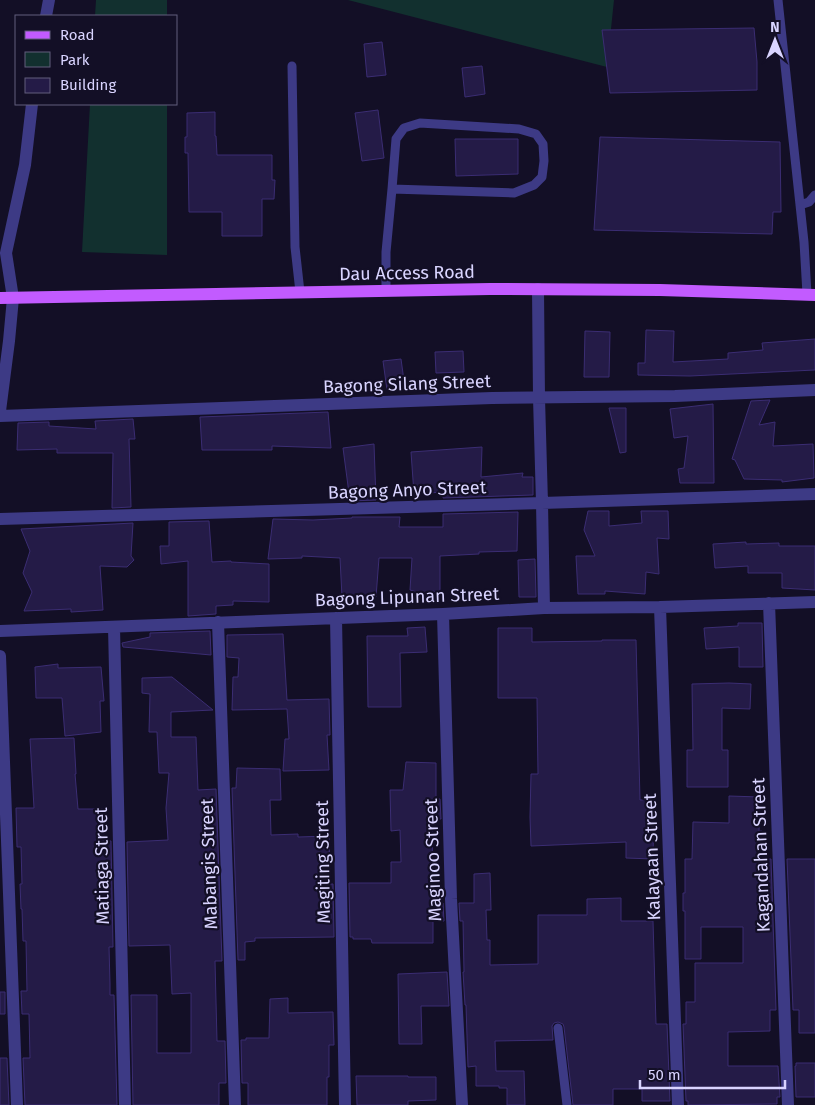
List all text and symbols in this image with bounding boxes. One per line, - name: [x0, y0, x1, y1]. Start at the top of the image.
- legend: [15, 15, 178, 105]
- north arrow: [750, 15, 800, 65]
- text: N: [770, 19, 780, 36]
- text: Road: [60, 26, 95, 44]
- text: Park: [60, 51, 90, 69]
- text: Building: [60, 76, 116, 94]
- street label: Dau Access Road: [339, 261, 475, 285]
- street label: Bagong Silang Street: [323, 370, 492, 398]
- street label: Bagong Anyo Street: [327, 476, 487, 504]
- street label: Bagong Lipunan Street: [314, 583, 500, 611]
- street label: Kagandahan Street: [747, 777, 775, 933]
- street label: Kalayaan Street: [639, 793, 665, 921]
- street label: Mabangis Street: [196, 798, 222, 930]
- street label: Maginoo Street: [420, 798, 446, 922]
- street label: Magiting Street: [311, 800, 335, 924]
- street label: Matiaga Street: [90, 807, 114, 925]
- scale bar: [640, 1058, 785, 1090]
- text: 50 m: [648, 1066, 681, 1084]

